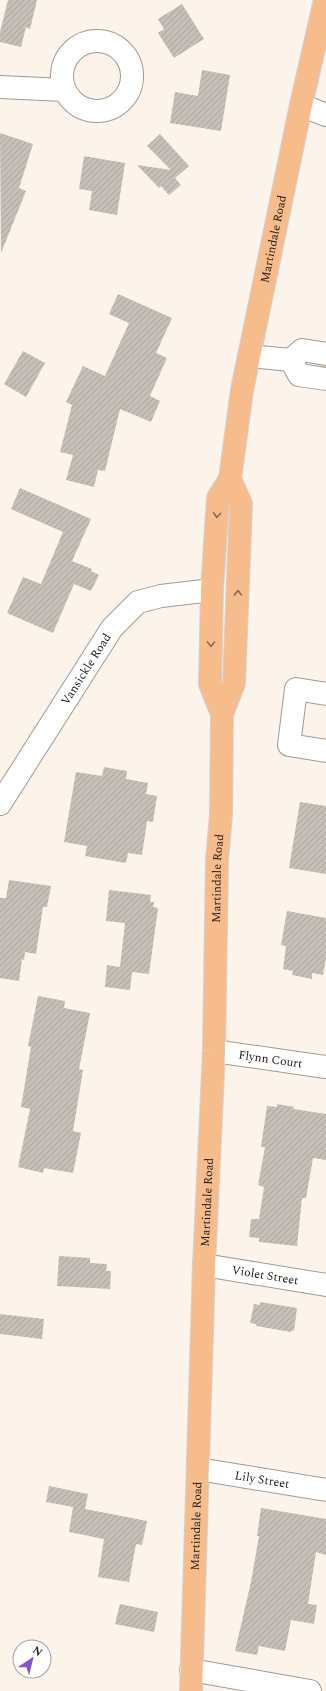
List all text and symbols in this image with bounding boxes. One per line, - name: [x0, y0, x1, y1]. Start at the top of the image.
- street label: Martindale Road: [255, 193, 292, 285]
- one-way arrow: [213, 512, 222, 518]
- one-way arrow: [233, 590, 242, 596]
- street label: Vansickle Road: [56, 629, 116, 709]
- one-way arrow: [207, 641, 215, 647]
- street label: Martindale Road: [207, 833, 229, 923]
- street label: Flynn Court: [237, 1045, 304, 1073]
- street label: Martindale Road: [195, 1157, 219, 1247]
- street label: Violet Street: [230, 1260, 300, 1290]
- street label: Lily Street: [233, 1466, 291, 1493]
- street label: Martindale Road: [185, 1481, 207, 1571]
- north arrow: [12, 1639, 52, 1679]
- text: N: [29, 1642, 46, 1661]

